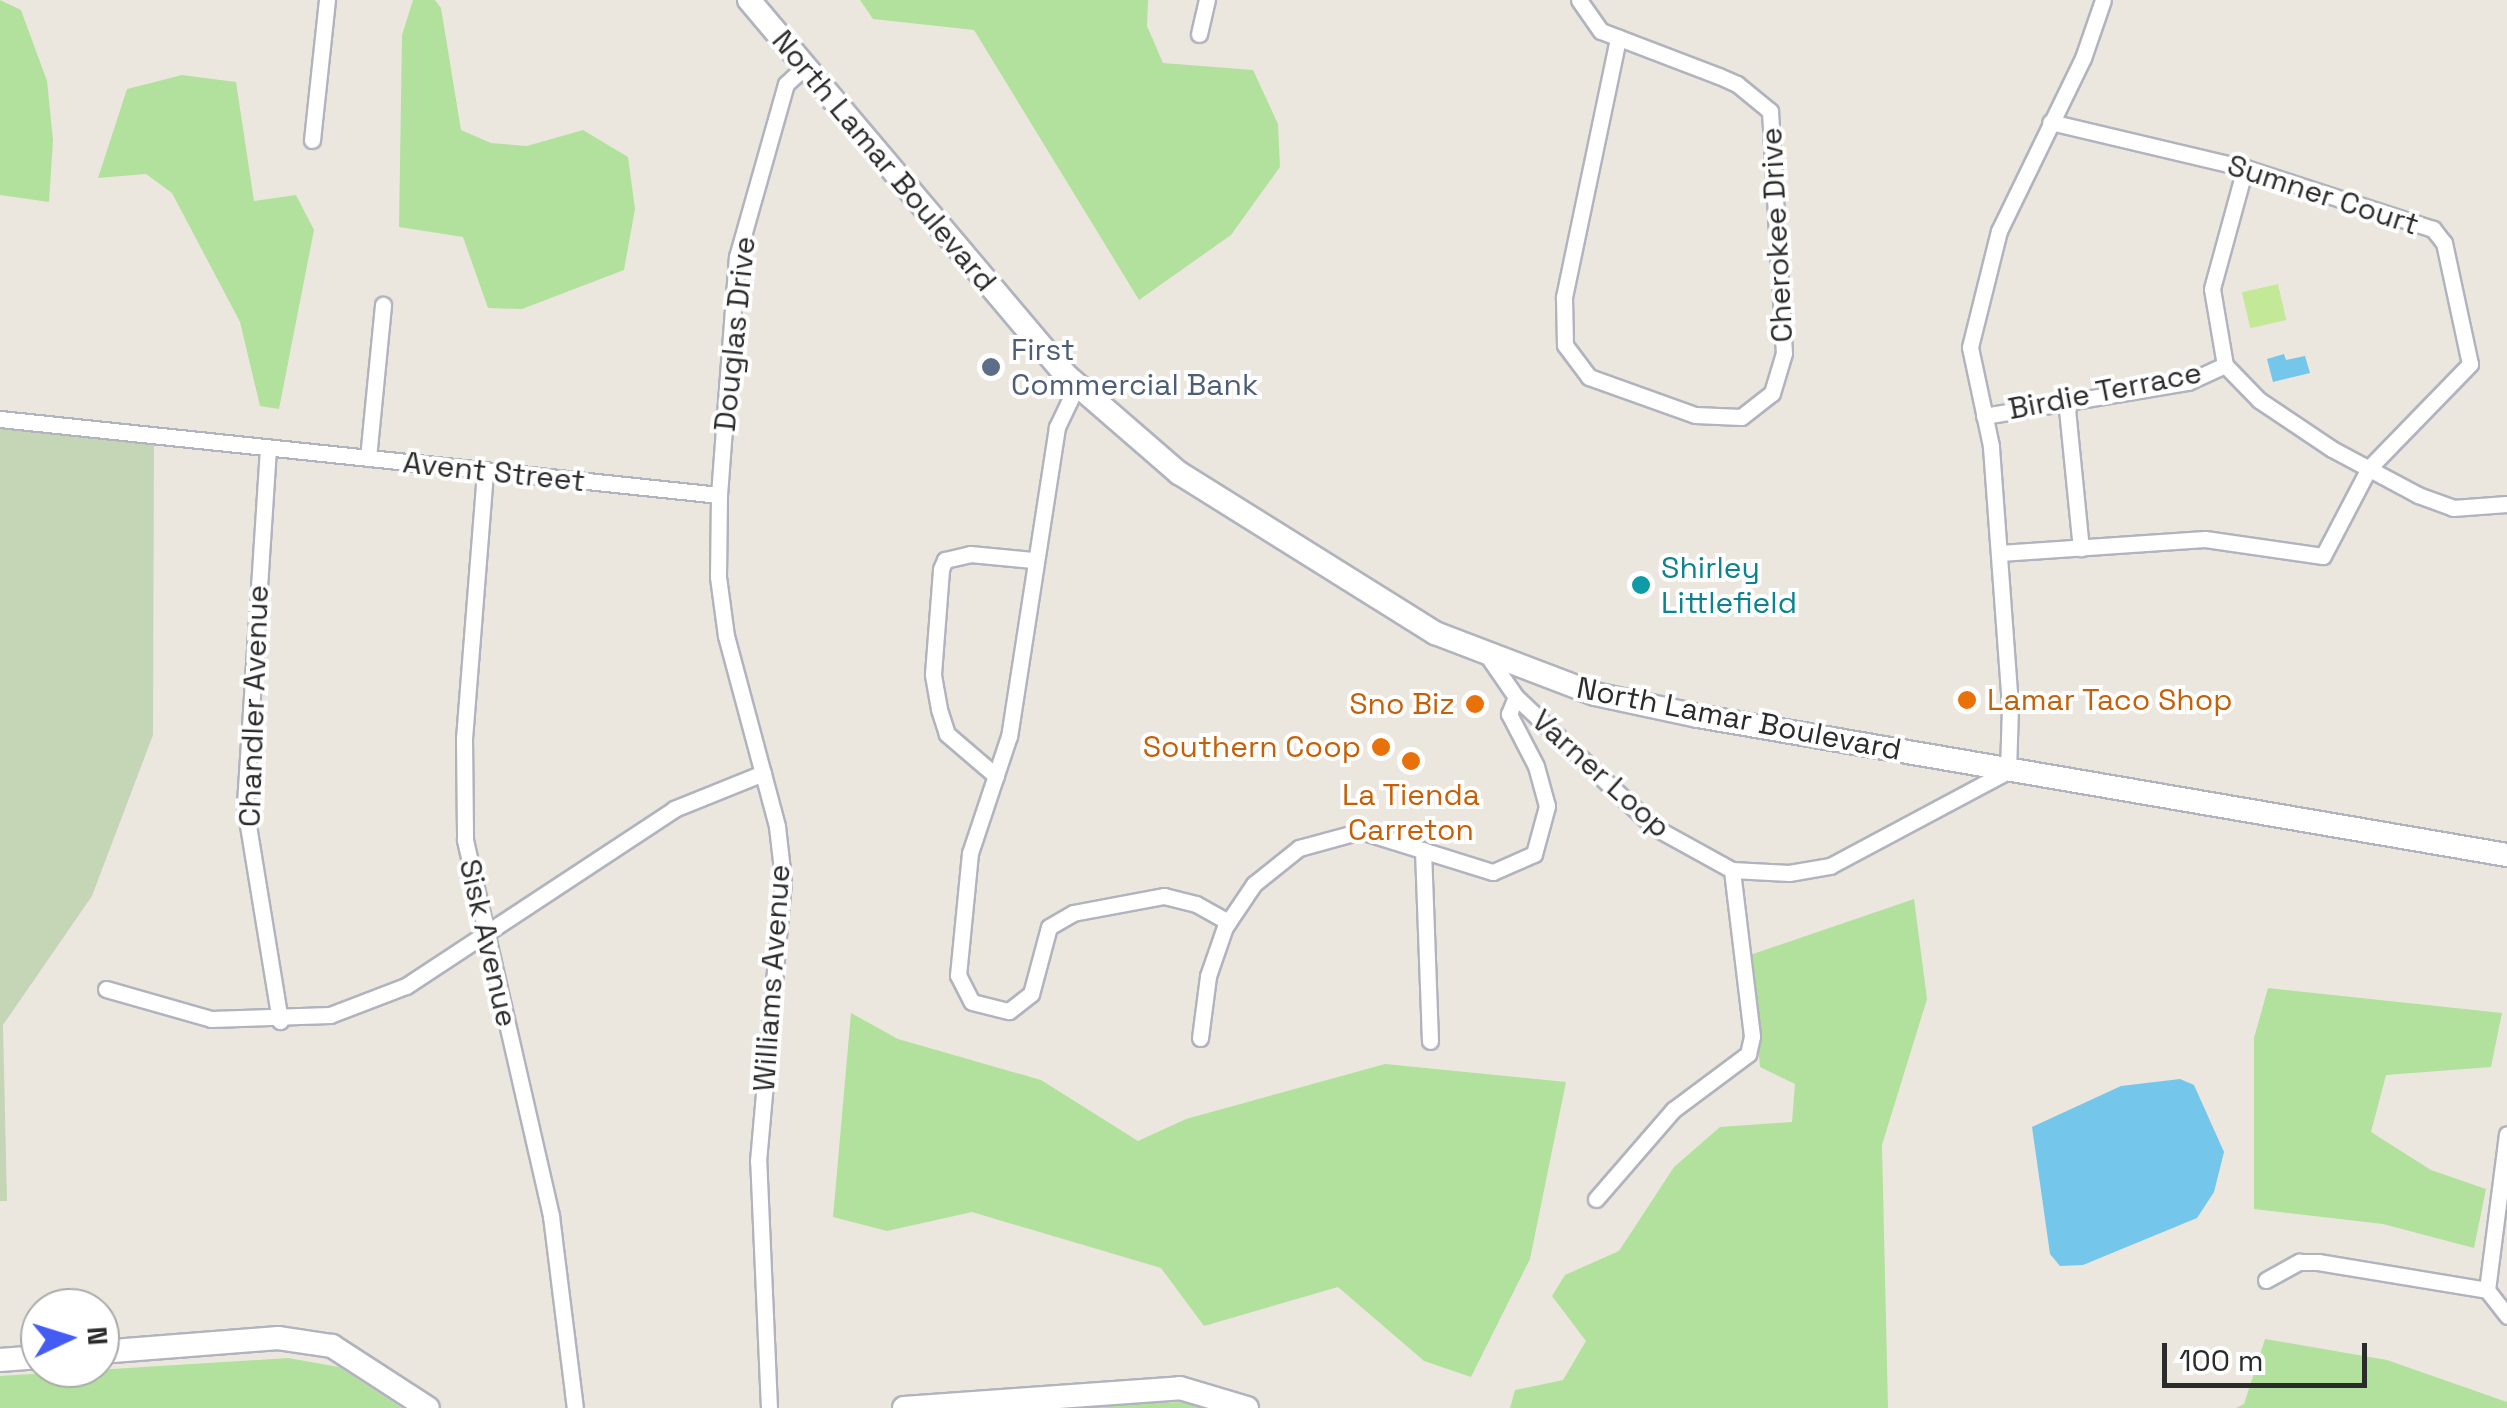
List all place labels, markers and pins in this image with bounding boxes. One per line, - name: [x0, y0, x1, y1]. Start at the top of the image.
- place label: First Commercial Bank: [1011, 332, 1258, 402]
- marker: First Commercial Bank: [980, 356, 1002, 378]
- place label: Shirley Littlefield: [1661, 550, 1797, 620]
- marker: Shirley Littlefield: [1630, 574, 1652, 596]
- place label: Lamar Taco Shop: [1987, 682, 2233, 718]
- place label: Sno Biz: [1349, 686, 1455, 722]
- marker: Lamar Taco Shop: [1956, 689, 1978, 711]
- marker: Sno Biz: [1464, 693, 1486, 715]
- place label: Southern Coop: [1143, 729, 1361, 765]
- marker: Southern Coop: [1370, 736, 1392, 758]
- marker: La Tienda Carreton: [1400, 750, 1422, 772]
- place label: La Tienda Carreton: [1342, 777, 1480, 848]

